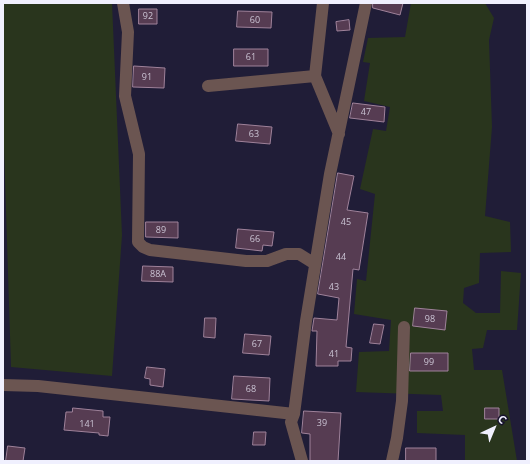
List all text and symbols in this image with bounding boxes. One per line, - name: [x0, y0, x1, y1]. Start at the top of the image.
- house number: 92: [143, 11, 153, 21]
- house number: 60: [250, 15, 260, 25]
- house number: 61: [246, 52, 256, 62]
- house number: 91: [142, 72, 152, 82]
- house number: 47: [361, 107, 371, 117]
- house number: 63: [249, 129, 259, 139]
- house number: 45: [341, 217, 351, 227]
- house number: 89: [156, 225, 166, 235]
- house number: 66: [250, 234, 260, 244]
- house number: 44: [336, 252, 346, 262]
- house number: 88А: [150, 269, 166, 279]
- house number: 43: [329, 282, 339, 292]
- house number: 98: [425, 314, 435, 324]
- house number: 67: [252, 339, 262, 349]
- house number: 41: [329, 349, 339, 359]
- house number: 99: [424, 357, 434, 367]
- house number: 68: [246, 384, 256, 394]
- north arrow: [474, 408, 514, 448]
- text: С: [495, 411, 510, 427]
- house number: 39: [317, 418, 327, 428]
- house number: 141: [79, 419, 95, 429]

